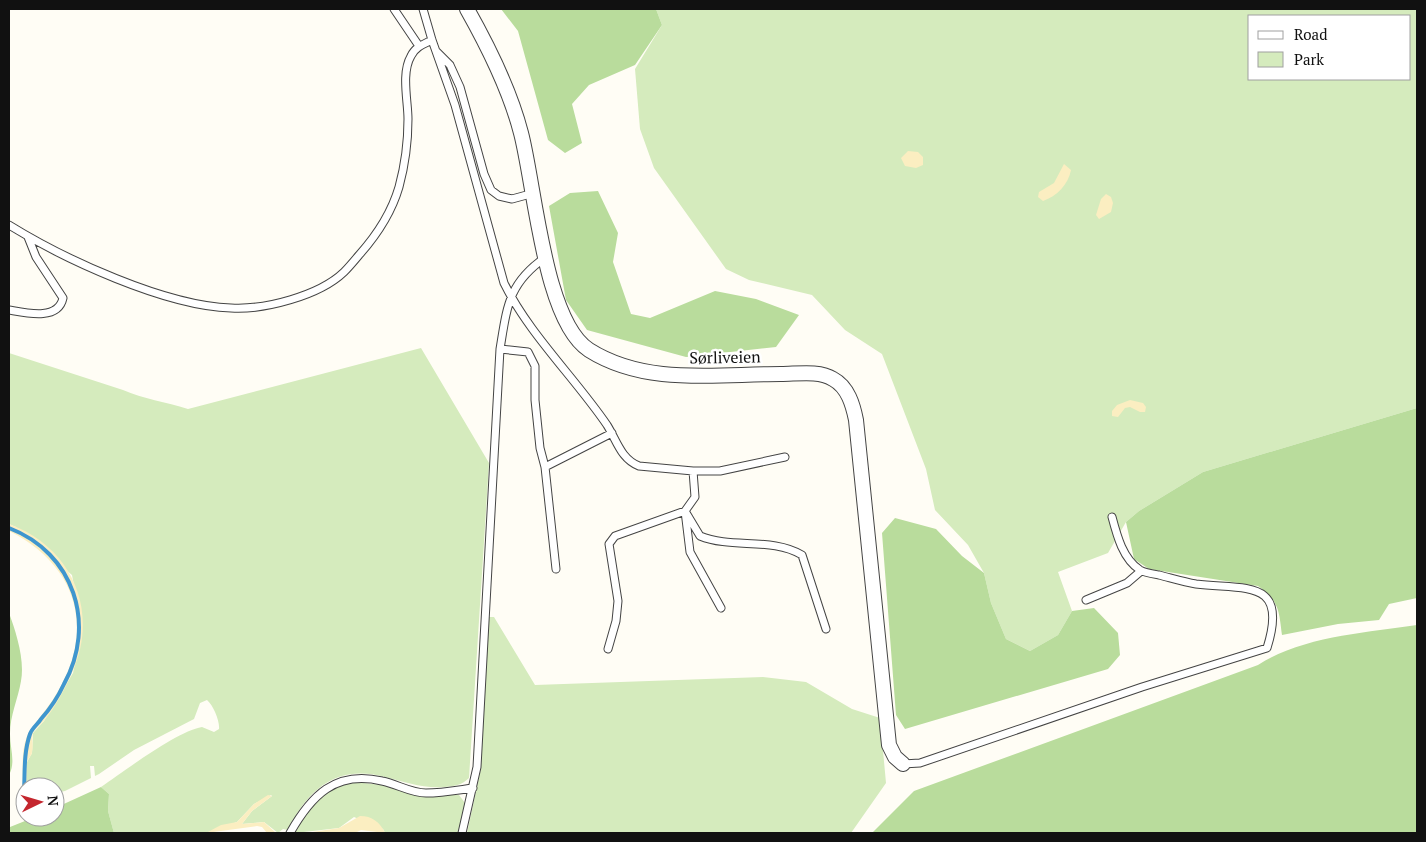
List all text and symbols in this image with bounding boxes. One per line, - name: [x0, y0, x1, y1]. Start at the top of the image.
- legend: [1248, 15, 1411, 80]
- text: Road: [1294, 24, 1327, 44]
- text: Park: [1294, 49, 1324, 69]
- street label: Sørliveien: [689, 345, 761, 369]
- north arrow: [15, 777, 65, 827]
- text: N: [44, 795, 63, 807]

